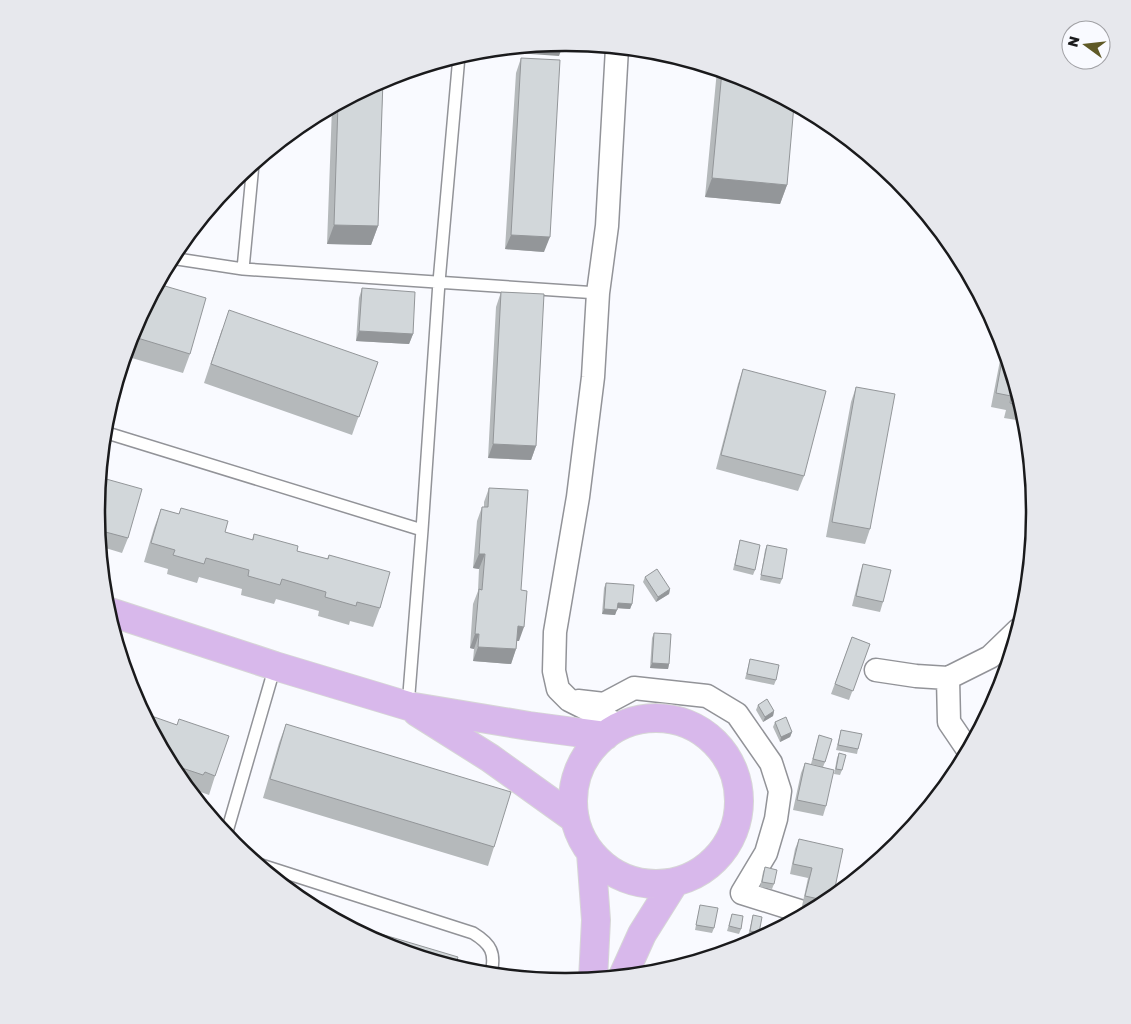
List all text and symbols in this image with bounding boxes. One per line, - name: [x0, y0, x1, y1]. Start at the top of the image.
- north arrow: [1061, 20, 1111, 70]
- text: N: [1063, 34, 1083, 49]

